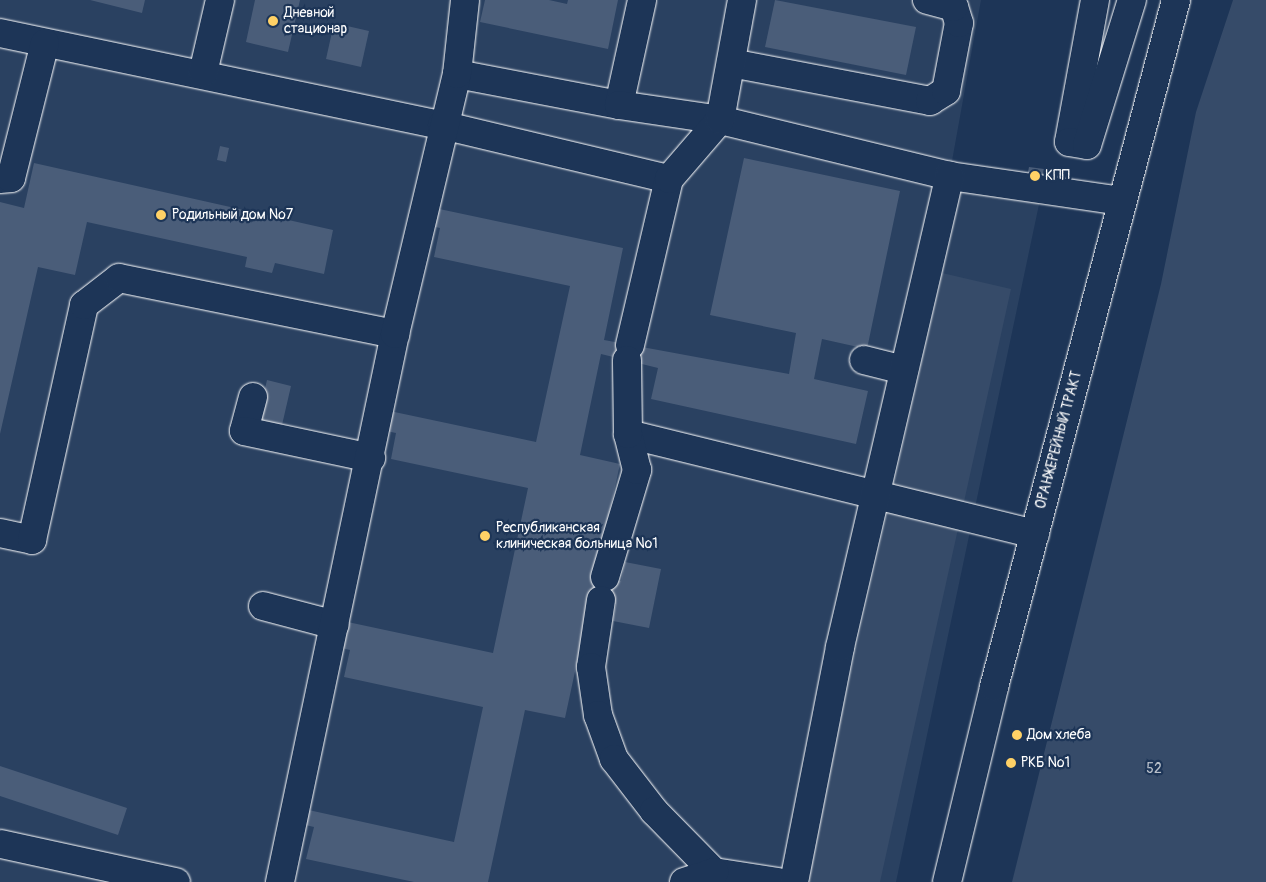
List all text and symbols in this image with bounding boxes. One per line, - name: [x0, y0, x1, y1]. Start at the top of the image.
- place label: Дневной стационар: [284, 5, 347, 38]
- marker: Дневной стационар: [266, 14, 280, 28]
- place label: КПП: [1045, 168, 1070, 184]
- marker: КПП: [1029, 170, 1041, 182]
- place label: Родильный дом №7: [172, 207, 293, 223]
- marker: Родильный дом №7: [154, 208, 168, 222]
- street label: ОРАНЖЕРЕЙНЫЙ ТРАКТ: [1032, 369, 1086, 511]
- place label: Республиканская клиническая больница №1: [496, 520, 658, 552]
- marker: Республиканская клиническая больница №1: [478, 529, 492, 543]
- place label: Дом хлеба: [1027, 727, 1091, 743]
- marker: Дом хлеба: [1011, 729, 1023, 741]
- place label: РКБ №1: [1021, 755, 1070, 771]
- marker: РКБ №1: [1005, 757, 1017, 769]
- park label: 52: [1146, 761, 1162, 777]

